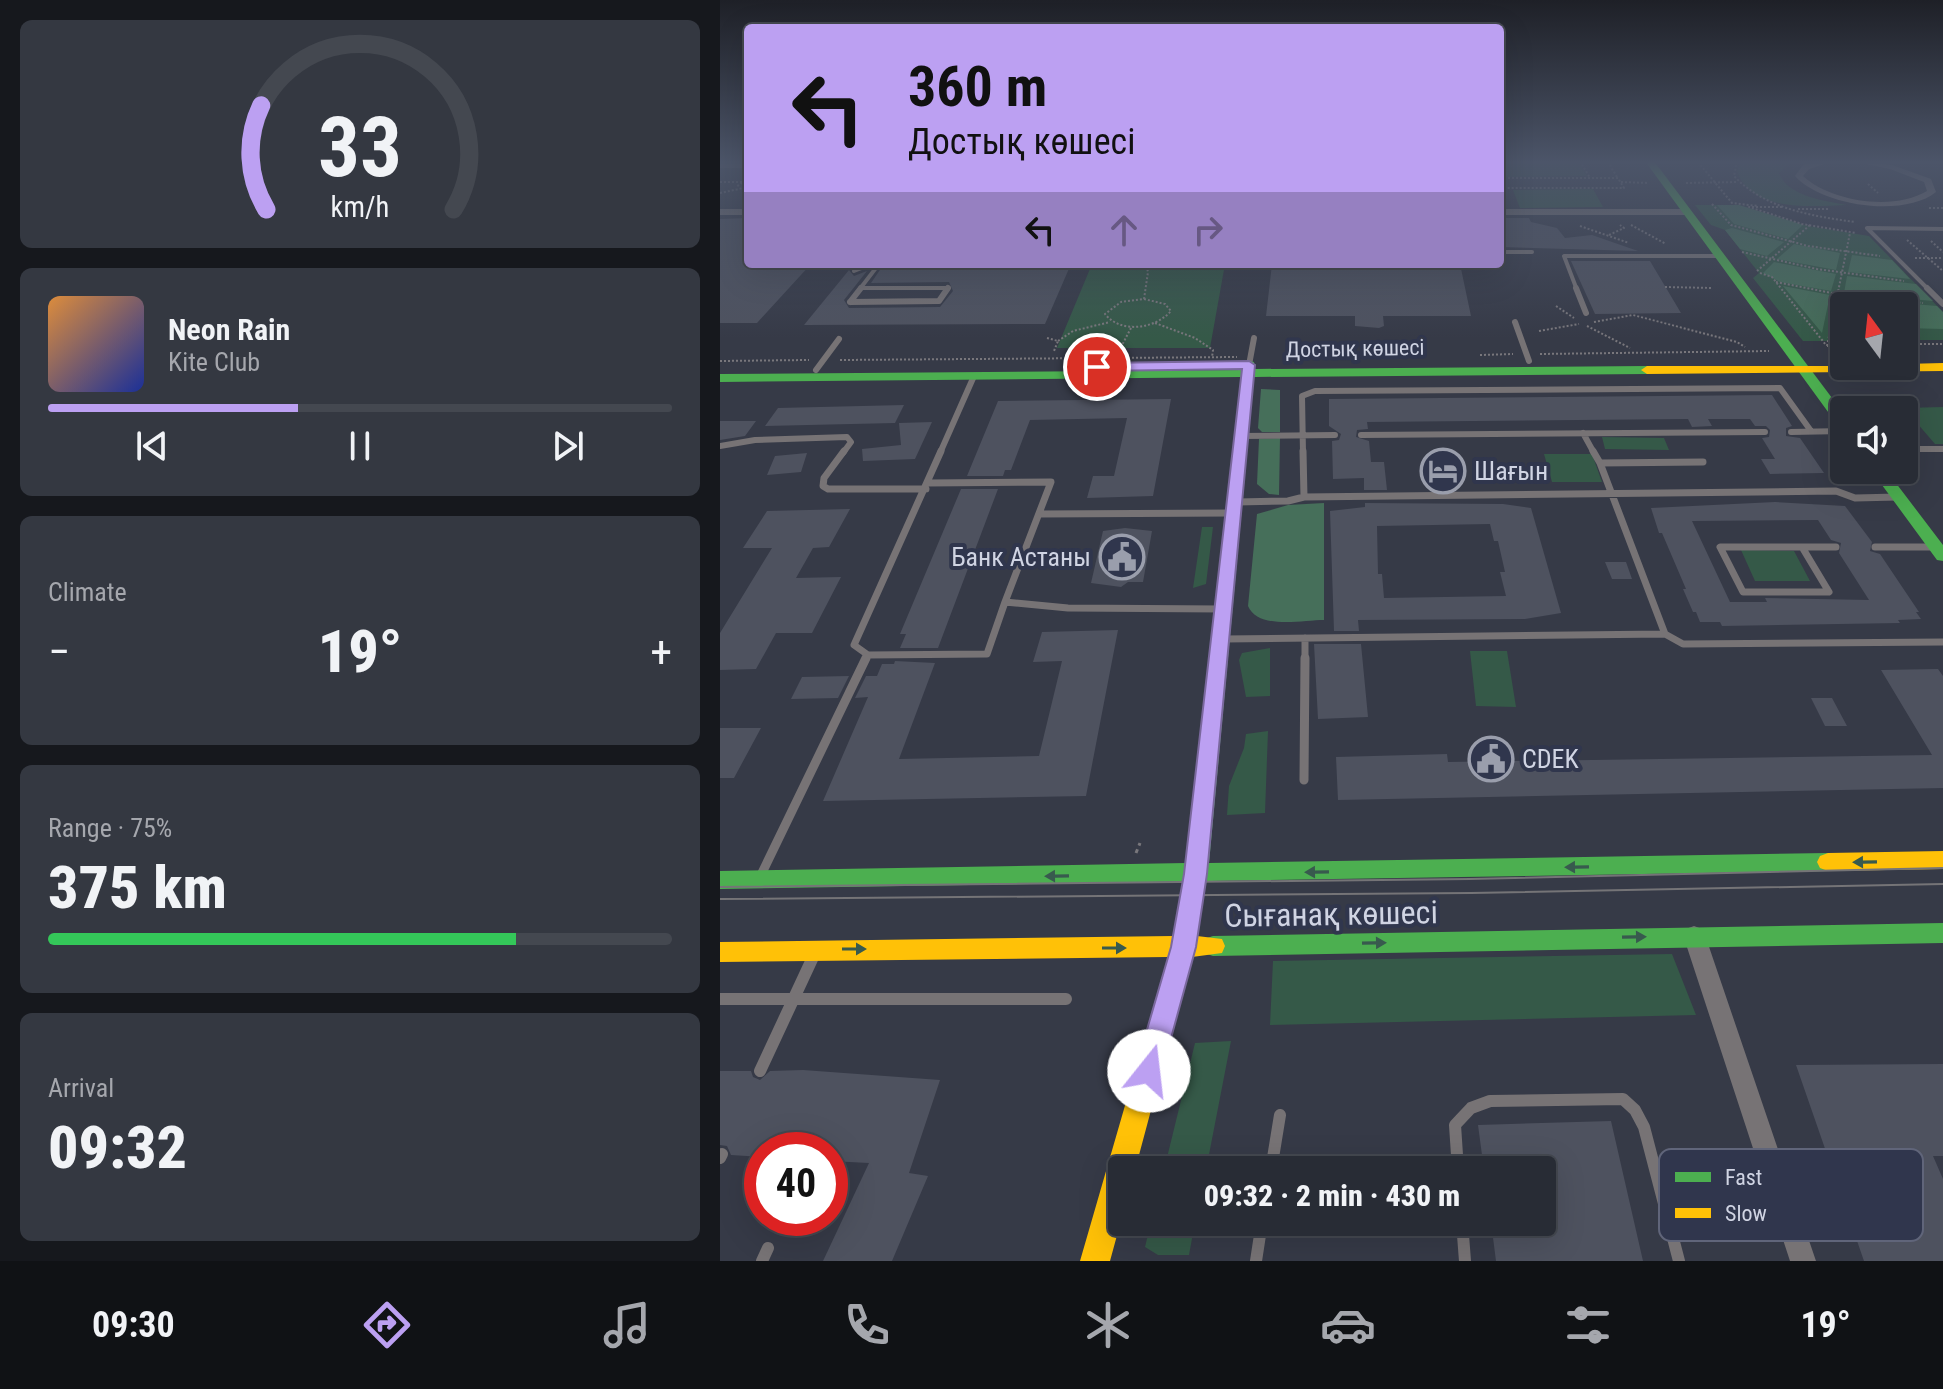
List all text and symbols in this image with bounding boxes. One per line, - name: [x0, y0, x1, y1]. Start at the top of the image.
- text: 360 m: [908, 54, 1047, 120]
- icon: left: [776, 56, 880, 160]
- text: 33: [318, 99, 402, 196]
- text: Достық көшесі: [908, 121, 1135, 163]
- text: km/h: [331, 190, 389, 224]
- icon: left: [1018, 208, 1062, 252]
- icon: ahead: [1102, 208, 1146, 252]
- icon: right: [1186, 208, 1230, 252]
- north arrow: [1830, 292, 1918, 380]
- map controls: [1830, 292, 1918, 484]
- text: Neon Rain: [168, 312, 290, 347]
- pin: [1063, 333, 1131, 401]
- street label: Достық көшесі: [1285, 335, 1425, 362]
- icon: arrive: [1075, 345, 1119, 389]
- text: Kite Club: [168, 347, 260, 377]
- button: sound: [1830, 396, 1918, 484]
- icon: previous: [130, 424, 174, 468]
- icon: pause: [338, 424, 382, 468]
- icon: next: [546, 424, 590, 468]
- hotel icon: Шағын: [1419, 447, 1467, 495]
- place label: Шағын: [1474, 456, 1548, 486]
- public building icon: Банк Астаны: [1098, 533, 1146, 581]
- place label: Банк Астаны: [951, 542, 1091, 572]
- text: Climate: [48, 577, 127, 607]
- text: 19°: [318, 616, 402, 687]
- text: −: [48, 626, 70, 678]
- text: +: [650, 626, 672, 678]
- public building icon: CDEK: [1467, 735, 1515, 783]
- place label: CDEK: [1522, 744, 1580, 774]
- text: Range · 75%: [48, 813, 172, 843]
- text: 375 km: [48, 852, 227, 923]
- one-way arrow: [1852, 855, 1877, 868]
- one-way arrow: [1564, 861, 1589, 873]
- one-way arrow: [1304, 866, 1329, 878]
- one-way arrow: [1044, 870, 1069, 882]
- street label: Сығанақ көшесі: [1224, 893, 1438, 935]
- one-way arrow: [1622, 930, 1647, 943]
- one-way arrow: [1362, 937, 1387, 949]
- one-way arrow: [1102, 942, 1127, 954]
- one-way arrow: [842, 943, 867, 955]
- position arrow: [1107, 1029, 1191, 1113]
- text: Arrival: [48, 1073, 114, 1103]
- text: 09:32: [48, 1112, 187, 1183]
- speed limit sign: 40: [744, 1132, 848, 1236]
- legend: [1659, 1149, 1923, 1241]
- text: Fast: [1725, 1165, 1762, 1190]
- text: 09:32 · 2 min · 430 m: [1204, 1178, 1460, 1213]
- text: Slow: [1725, 1201, 1767, 1226]
- icon: directions: [359, 1297, 415, 1353]
- icon: music: [599, 1297, 655, 1353]
- icon: phone: [839, 1297, 895, 1353]
- icon: climate: [1080, 1297, 1136, 1353]
- icon: car: [1320, 1297, 1376, 1353]
- icon: filters: [1560, 1297, 1616, 1353]
- text: 09:30: [92, 1304, 175, 1346]
- text: 19°: [1800, 1304, 1851, 1346]

